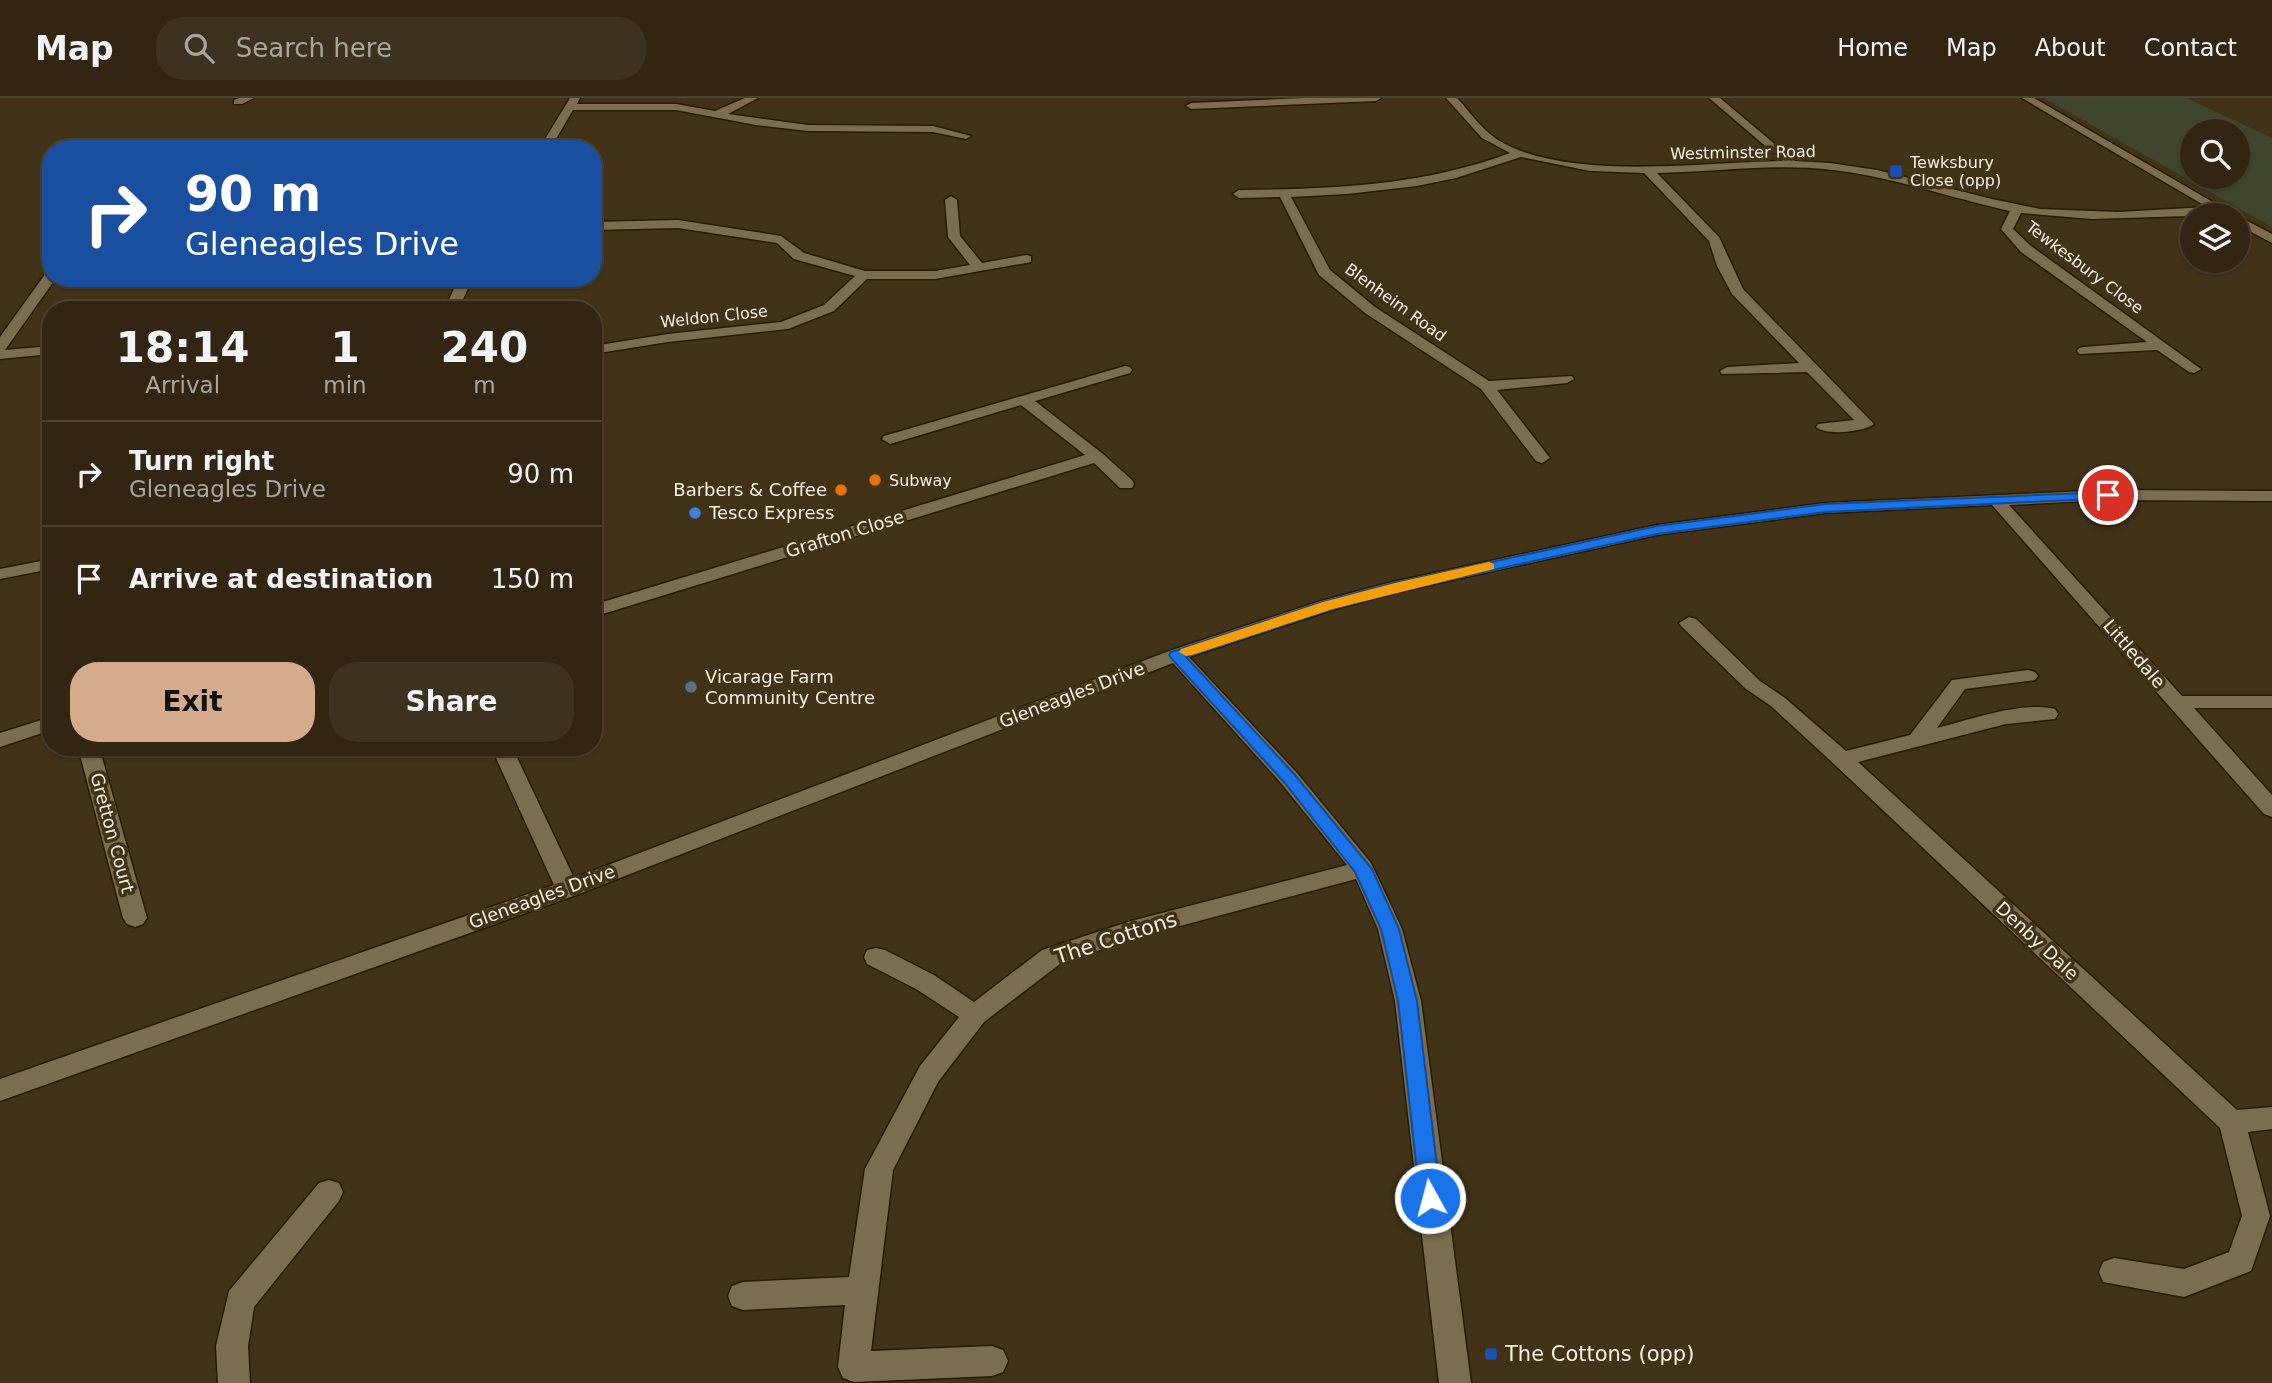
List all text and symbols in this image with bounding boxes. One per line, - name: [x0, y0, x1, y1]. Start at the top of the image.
- search box: [156, 17, 646, 80]
- text: Map: [35, 29, 114, 68]
- icon: search: [180, 29, 218, 67]
- text: Search here: [236, 33, 392, 63]
- text: Home: [1837, 34, 1908, 62]
- text: Map: [1946, 34, 1997, 62]
- text: About: [2035, 34, 2106, 62]
- text: Contact: [2144, 34, 2237, 62]
- map controls: [2180, 119, 2250, 273]
- button: search: [2180, 119, 2250, 189]
- street label: Westminster Road: [1670, 142, 1816, 163]
- place label: Tewksbury Close (opp): [1909, 153, 2001, 190]
- marker: Tewksbury Close (opp): [1888, 163, 1904, 179]
- text: 90 m: [185, 166, 321, 223]
- icon: right: [70, 168, 161, 259]
- button: layers: [2180, 203, 2250, 273]
- street label: Tewkesbury Close: [2022, 217, 2147, 318]
- text: Gleneagles Drive: [185, 225, 459, 263]
- street label: Blenheim Road: [1341, 259, 1450, 346]
- street label: Weldon Close: [659, 301, 769, 332]
- text: 18:14: [116, 323, 250, 372]
- text: 1: [330, 323, 360, 372]
- text: 240: [441, 323, 528, 372]
- text: Arrival: [145, 372, 220, 398]
- text: min: [323, 372, 367, 398]
- text: m: [473, 372, 496, 398]
- text: Turn right: [129, 446, 274, 476]
- icon: right: [70, 455, 108, 493]
- text: 90 m: [507, 459, 574, 489]
- pin: [2078, 465, 2138, 525]
- place label: Subway: [889, 471, 952, 490]
- marker: Subway: [867, 472, 883, 488]
- text: Gleneagles Drive: [129, 476, 326, 502]
- icon: arrive: [2089, 476, 2127, 514]
- place label: Barbers & Coffee: [673, 479, 827, 500]
- marker: Barbers & Coffee: [833, 482, 849, 498]
- place label: Tesco Express: [708, 502, 834, 523]
- marker: Tesco Express: [687, 505, 703, 521]
- street label: Grafton Close: [783, 506, 907, 561]
- icon: arrive: [70, 560, 108, 598]
- text: Arrive at destination: [129, 564, 433, 594]
- text: 150 m: [491, 564, 574, 594]
- street label: Littledale: [2099, 615, 2170, 692]
- street label: Gleneagles Drive: [996, 657, 1148, 732]
- button: Exit: [70, 662, 315, 742]
- button: Share: [329, 662, 574, 742]
- place label: Vicarage Farm Community Centre: [705, 666, 875, 708]
- marker: Vicarage Farm Community Centre: [683, 679, 699, 695]
- street label: Gretton Court: [86, 770, 139, 895]
- street label: Gleneagles Drive: [466, 860, 618, 933]
- street label: Denby Dale: [1992, 897, 2083, 984]
- street label: The Cottons: [1051, 907, 1180, 969]
- position arrow: [1393, 1161, 1467, 1235]
- place label: The Cottons (opp): [1504, 1342, 1694, 1366]
- marker: The Cottons (opp): [1483, 1346, 1499, 1362]

